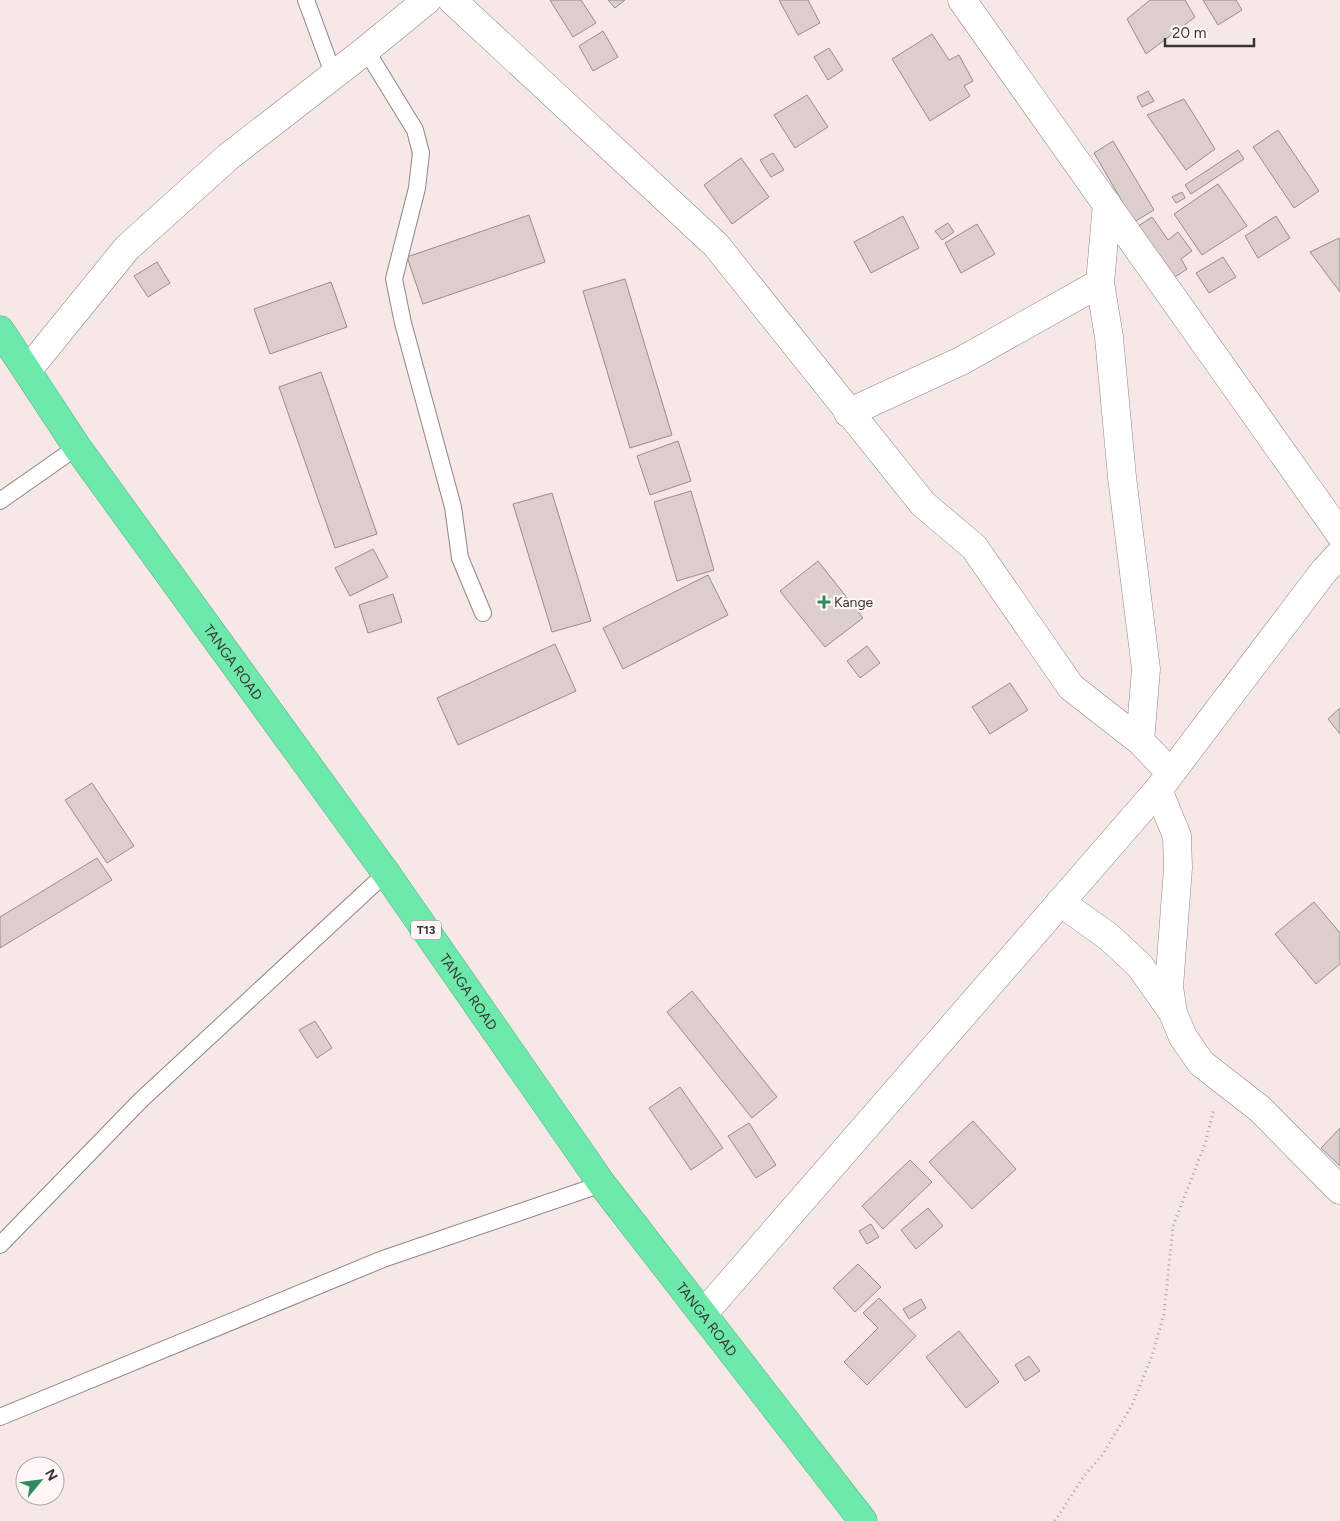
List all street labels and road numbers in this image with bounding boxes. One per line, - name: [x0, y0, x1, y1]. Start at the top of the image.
- street label: TANGA ROAD: [200, 621, 266, 703]
- road number: T13: [411, 920, 441, 940]
- street label: TANGA ROAD: [436, 950, 501, 1033]
- street label: TANGA ROAD: [673, 1279, 741, 1360]

